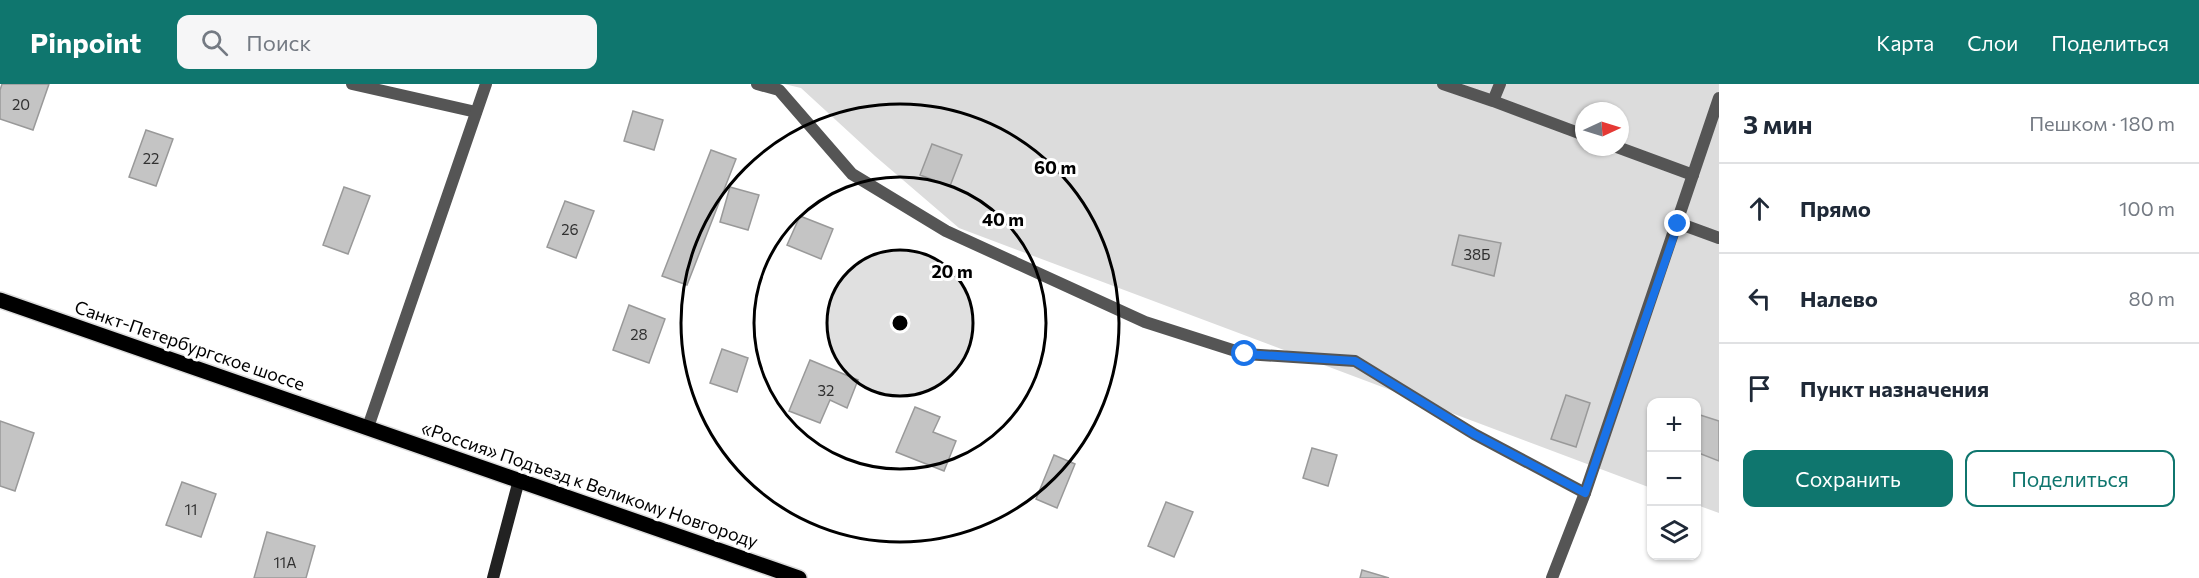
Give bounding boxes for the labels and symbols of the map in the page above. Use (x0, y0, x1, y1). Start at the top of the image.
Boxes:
house number: 20 (12, 95, 30, 113)
north arrow (1575, 102, 1629, 156)
house number: 22 (143, 149, 159, 167)
text: 60 m (1034, 156, 1076, 178)
text: 40 m (982, 208, 1024, 230)
route end (1664, 210, 1690, 236)
house number: 26 (561, 220, 579, 238)
house number: 38Б (1463, 245, 1491, 263)
text: 20 m (931, 260, 973, 282)
street label: Санкт-Петербургское шоссе (72, 295, 308, 395)
centre of rings (890, 313, 910, 333)
house number: 28 (630, 325, 648, 343)
route start (1231, 340, 1257, 366)
house number: 32 (818, 381, 834, 399)
street label: «Россия» Подъезд к Великому Новгороду (419, 416, 761, 552)
house number: 11 (185, 500, 197, 518)
house number: 11А (273, 553, 297, 571)

